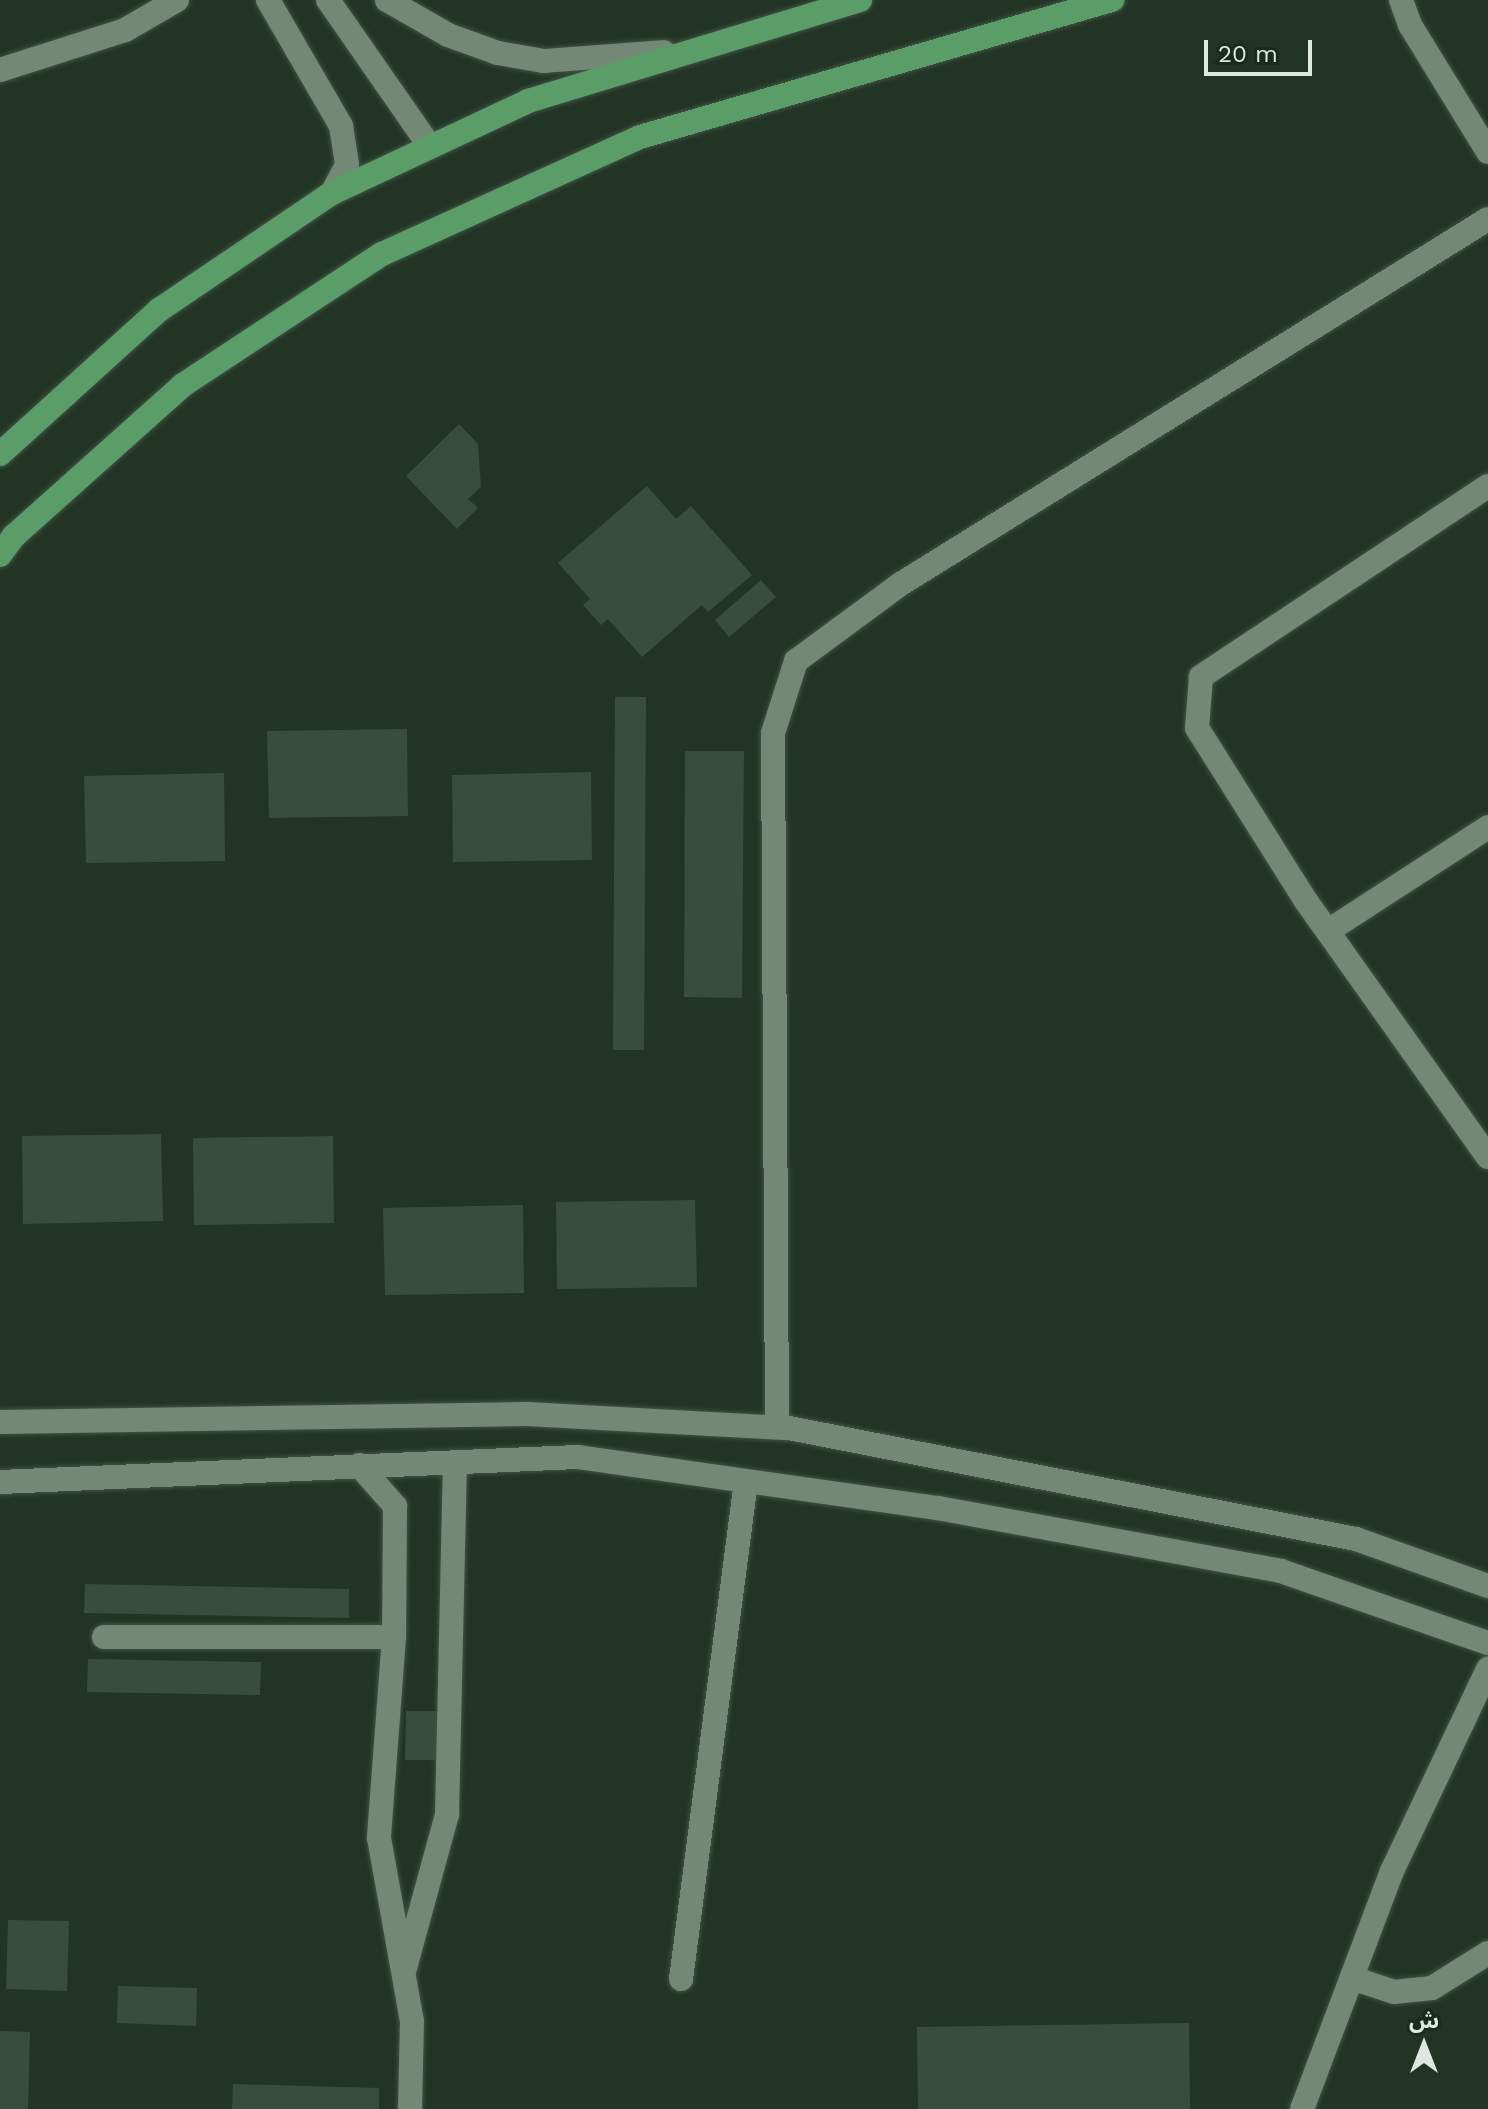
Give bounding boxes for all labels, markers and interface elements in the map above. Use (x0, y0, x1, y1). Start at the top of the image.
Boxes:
scale bar (1208, 24, 1316, 74)
text: 20 m (1218, 40, 1278, 68)
north arrow (1384, 2005, 1464, 2085)
text: ش (1409, 2008, 1439, 2033)

